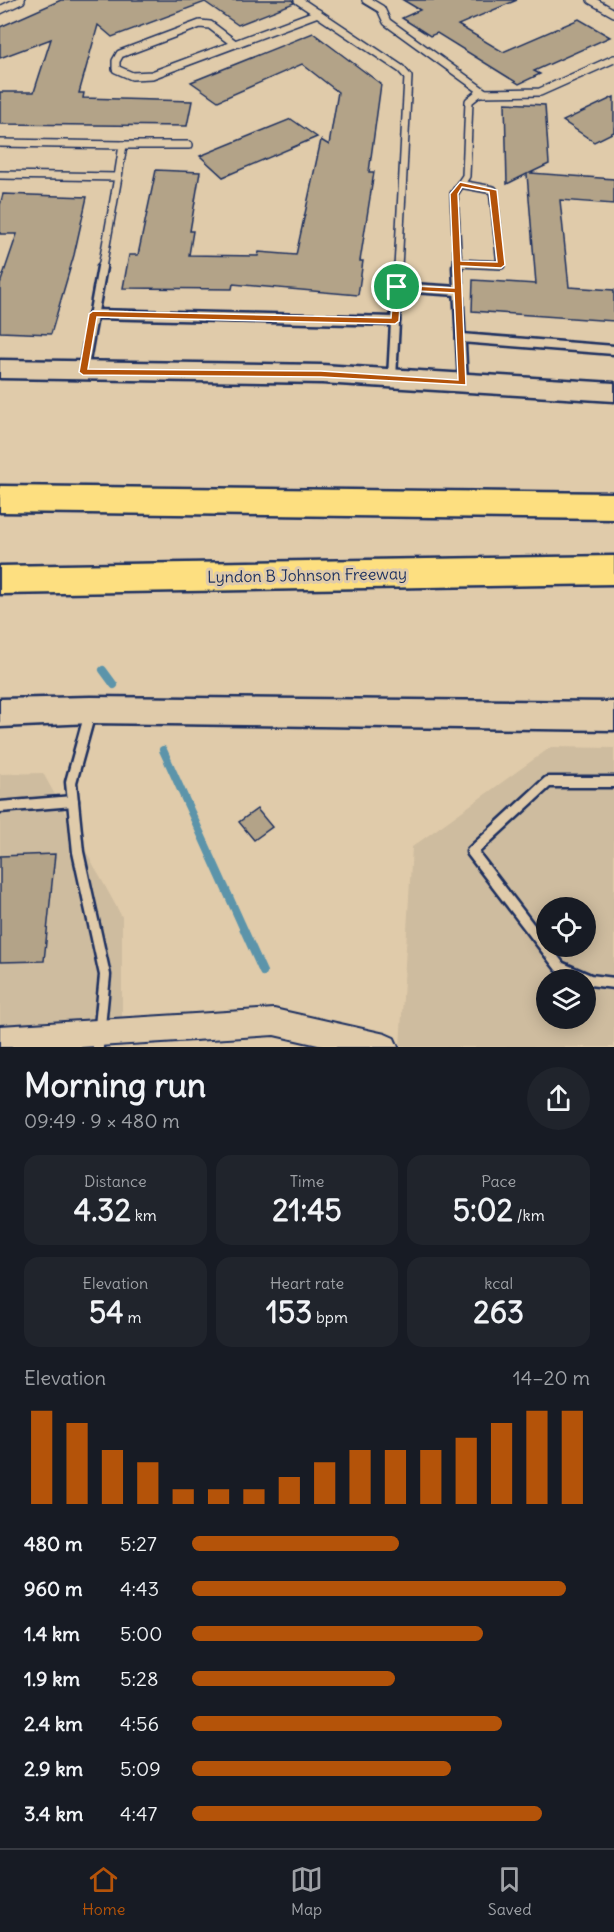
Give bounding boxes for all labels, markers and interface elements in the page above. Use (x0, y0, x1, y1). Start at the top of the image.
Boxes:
pin (371, 261, 422, 312)
icon: arrive (380, 270, 413, 303)
street label: Lyndon B Johnson Freeway (207, 563, 407, 587)
map controls (536, 897, 596, 1029)
button: locate (536, 897, 596, 957)
button: layers (536, 969, 596, 1029)
text: Morning run (24, 1064, 206, 1106)
button: share (527, 1067, 590, 1130)
text: 09:49 · 9 × 480 m (24, 1108, 180, 1133)
text: Distance (84, 1171, 147, 1191)
text: Time (290, 1171, 324, 1191)
text: Pace (481, 1171, 516, 1191)
text: 4.32 (74, 1191, 131, 1229)
text: 21:45 (272, 1191, 342, 1229)
text: 5:02 (453, 1191, 513, 1229)
text: km (131, 1205, 157, 1225)
text: /km (513, 1205, 545, 1225)
text: Elevation (82, 1273, 148, 1293)
text: Heart rate (270, 1273, 344, 1293)
text: kcal (484, 1273, 513, 1293)
text: 54 (89, 1293, 124, 1331)
text: 153 (266, 1293, 312, 1331)
text: 263 (473, 1293, 524, 1331)
text: m (124, 1307, 142, 1327)
text: bpm (312, 1307, 348, 1327)
text: Elevation (24, 1365, 106, 1390)
text: 14–20 m (513, 1365, 590, 1390)
text: 480 m (24, 1531, 83, 1556)
text: 5:27 (120, 1531, 157, 1556)
text: 960 m (24, 1576, 83, 1601)
text: 4:43 (120, 1576, 159, 1601)
text: 1.4 km (24, 1621, 80, 1646)
text: 5:00 (120, 1621, 162, 1646)
text: 1.9 km (24, 1666, 80, 1691)
text: 5:28 (120, 1666, 159, 1691)
text: 2.4 km (24, 1711, 83, 1736)
text: 4:56 (120, 1711, 159, 1736)
text: 2.9 km (24, 1756, 83, 1781)
text: 5:09 (120, 1756, 161, 1781)
text: 3.4 km (24, 1801, 83, 1826)
text: 4:47 (120, 1801, 157, 1826)
tab: Home (82, 1863, 125, 1919)
tab: Map (290, 1863, 323, 1919)
tab: Saved (488, 1863, 532, 1919)

